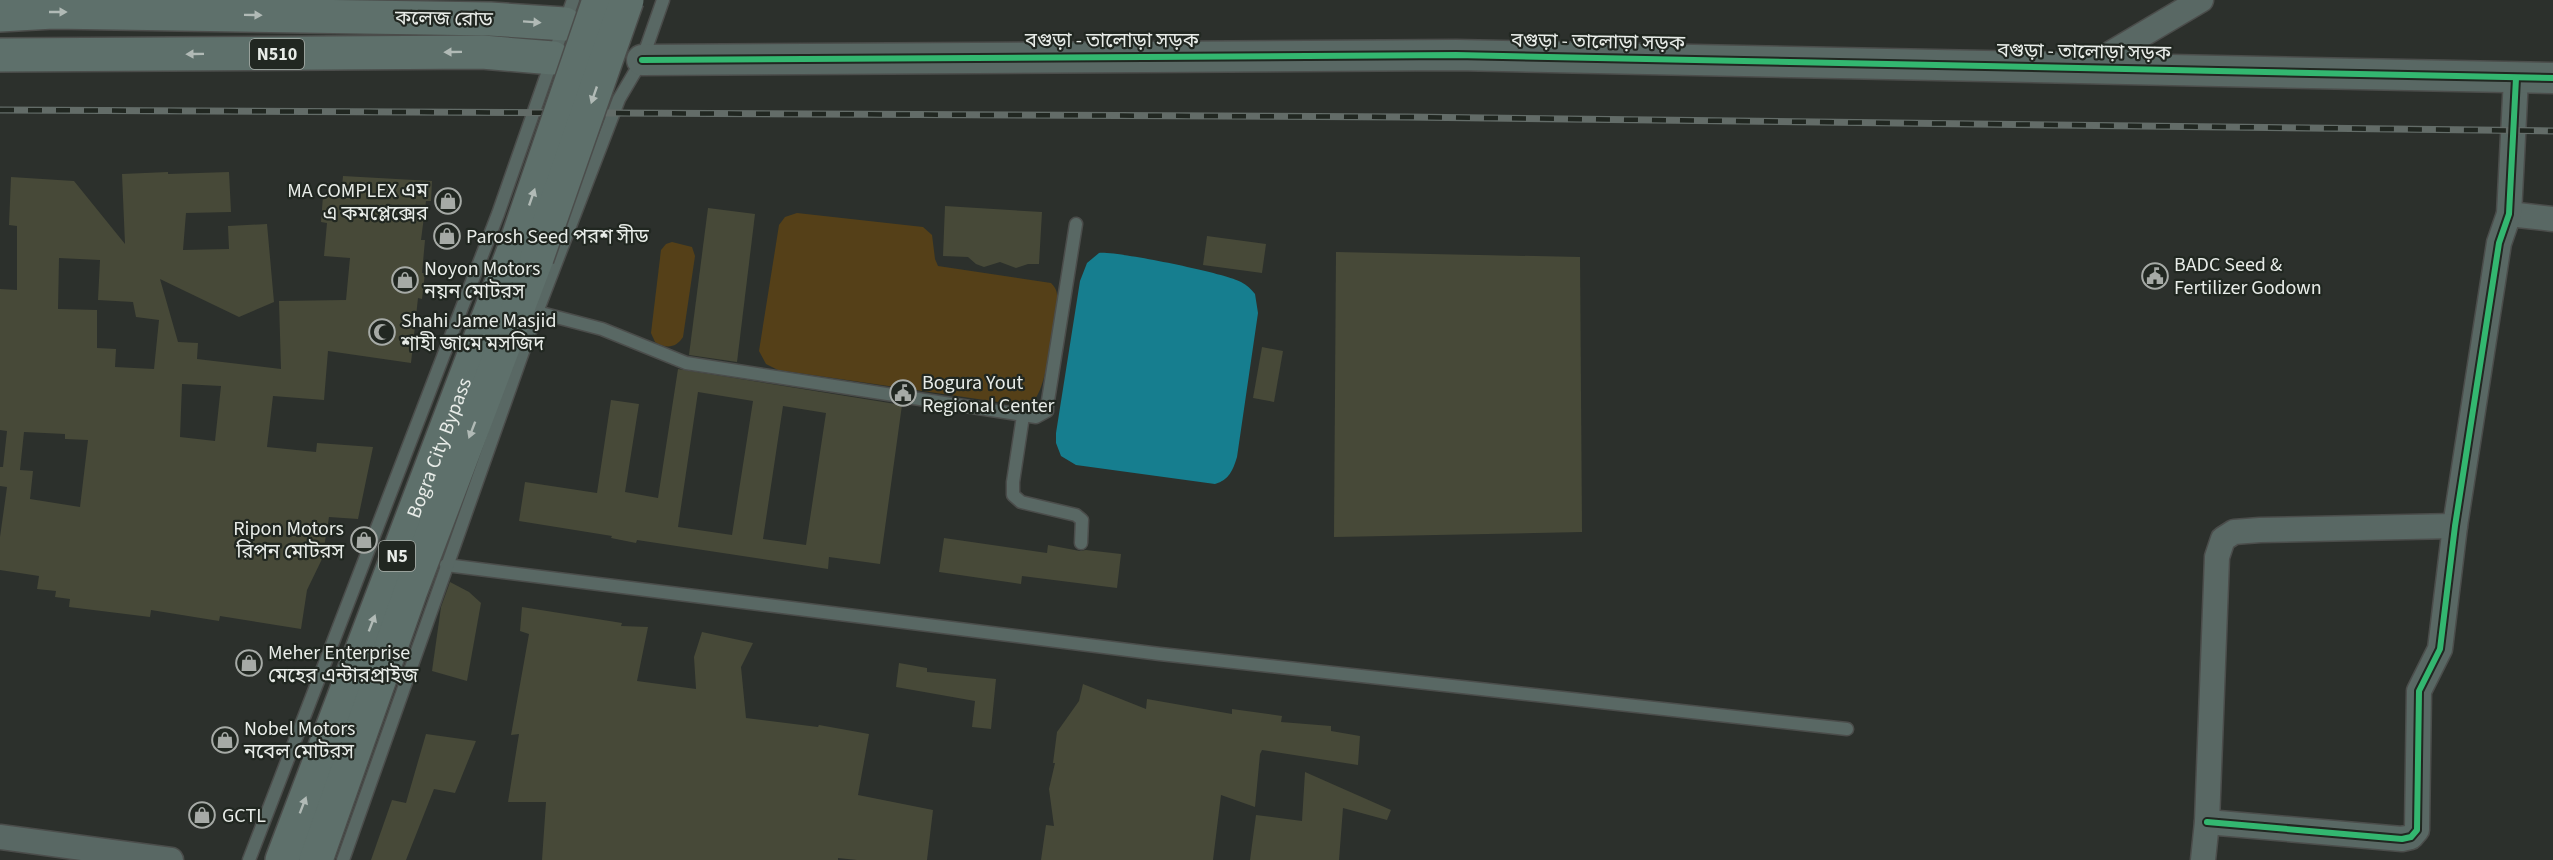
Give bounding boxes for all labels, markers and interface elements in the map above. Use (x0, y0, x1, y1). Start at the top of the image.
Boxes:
street label: কলেজ রোড (394, 4, 494, 34)
one-way arrow (49, 7, 68, 17)
one-way arrow (244, 10, 263, 20)
one-way arrow (523, 17, 542, 27)
street label: বগুড়া - তালোড়া সড়ক (1510, 26, 1686, 58)
street label: বগুড়া - তালোড়া সড়ক (1024, 27, 1200, 55)
street label: বগুড়া - তালোড়া সড়ক (1996, 36, 2172, 68)
road number: N510 (250, 39, 304, 69)
one-way arrow (443, 47, 462, 57)
one-way arrow (185, 49, 204, 59)
one-way arrow (588, 86, 598, 104)
place label: MA COMPLEX এম এ কমপ্লেক্সের (287, 177, 429, 228)
shop icon: MA COMPLEX এম এ কমপ্লেক্সের (433, 186, 463, 216)
one-way arrow (527, 187, 537, 205)
shop icon: Parosh Seed পরশ সীড (432, 221, 462, 251)
place label: Parosh Seed পরশ সীড (466, 223, 650, 251)
place label: BADC Seed & Fertilizer Godown (2174, 251, 2322, 302)
place label: Noyon Motors নয়ন মোটরস (423, 255, 540, 306)
public building icon: BADC Seed & Fertilizer Godown (2140, 261, 2170, 291)
shop icon: Noyon Motors নয়ন মোটরস (390, 265, 420, 295)
place label: Shahi Jame Masjid শাহী জামে মসজিদ (400, 307, 557, 358)
mosque icon: Shahi Jame Masjid শাহী জামে মসজিদ (367, 317, 397, 347)
place label: Bogura Yout Regional Center (922, 369, 1055, 420)
street label: Bogra City Bypass (400, 374, 479, 522)
public building icon: Bogura Yout Regional Center (888, 378, 918, 408)
one-way arrow (466, 421, 476, 439)
place label: Ripon Motors রিপন মোটরস (233, 515, 345, 566)
shop icon: Ripon Motors রিপন মোটরস (349, 525, 379, 555)
road number: N5 (379, 541, 415, 571)
one-way arrow (368, 614, 377, 632)
place label: Meher Enterprise মেহের এন্টারপ্রাইজ (268, 639, 419, 690)
shop icon: Meher Enterprise মেহের এন্টারপ্রাইজ (234, 648, 264, 678)
place label: Nobel Motors নবেল মোটরস (243, 715, 355, 766)
shop icon: Nobel Motors নবেল মোটরস (210, 725, 240, 755)
one-way arrow (299, 796, 308, 814)
shop icon: GCTL (187, 800, 217, 830)
place label: GCTL (222, 802, 266, 830)

